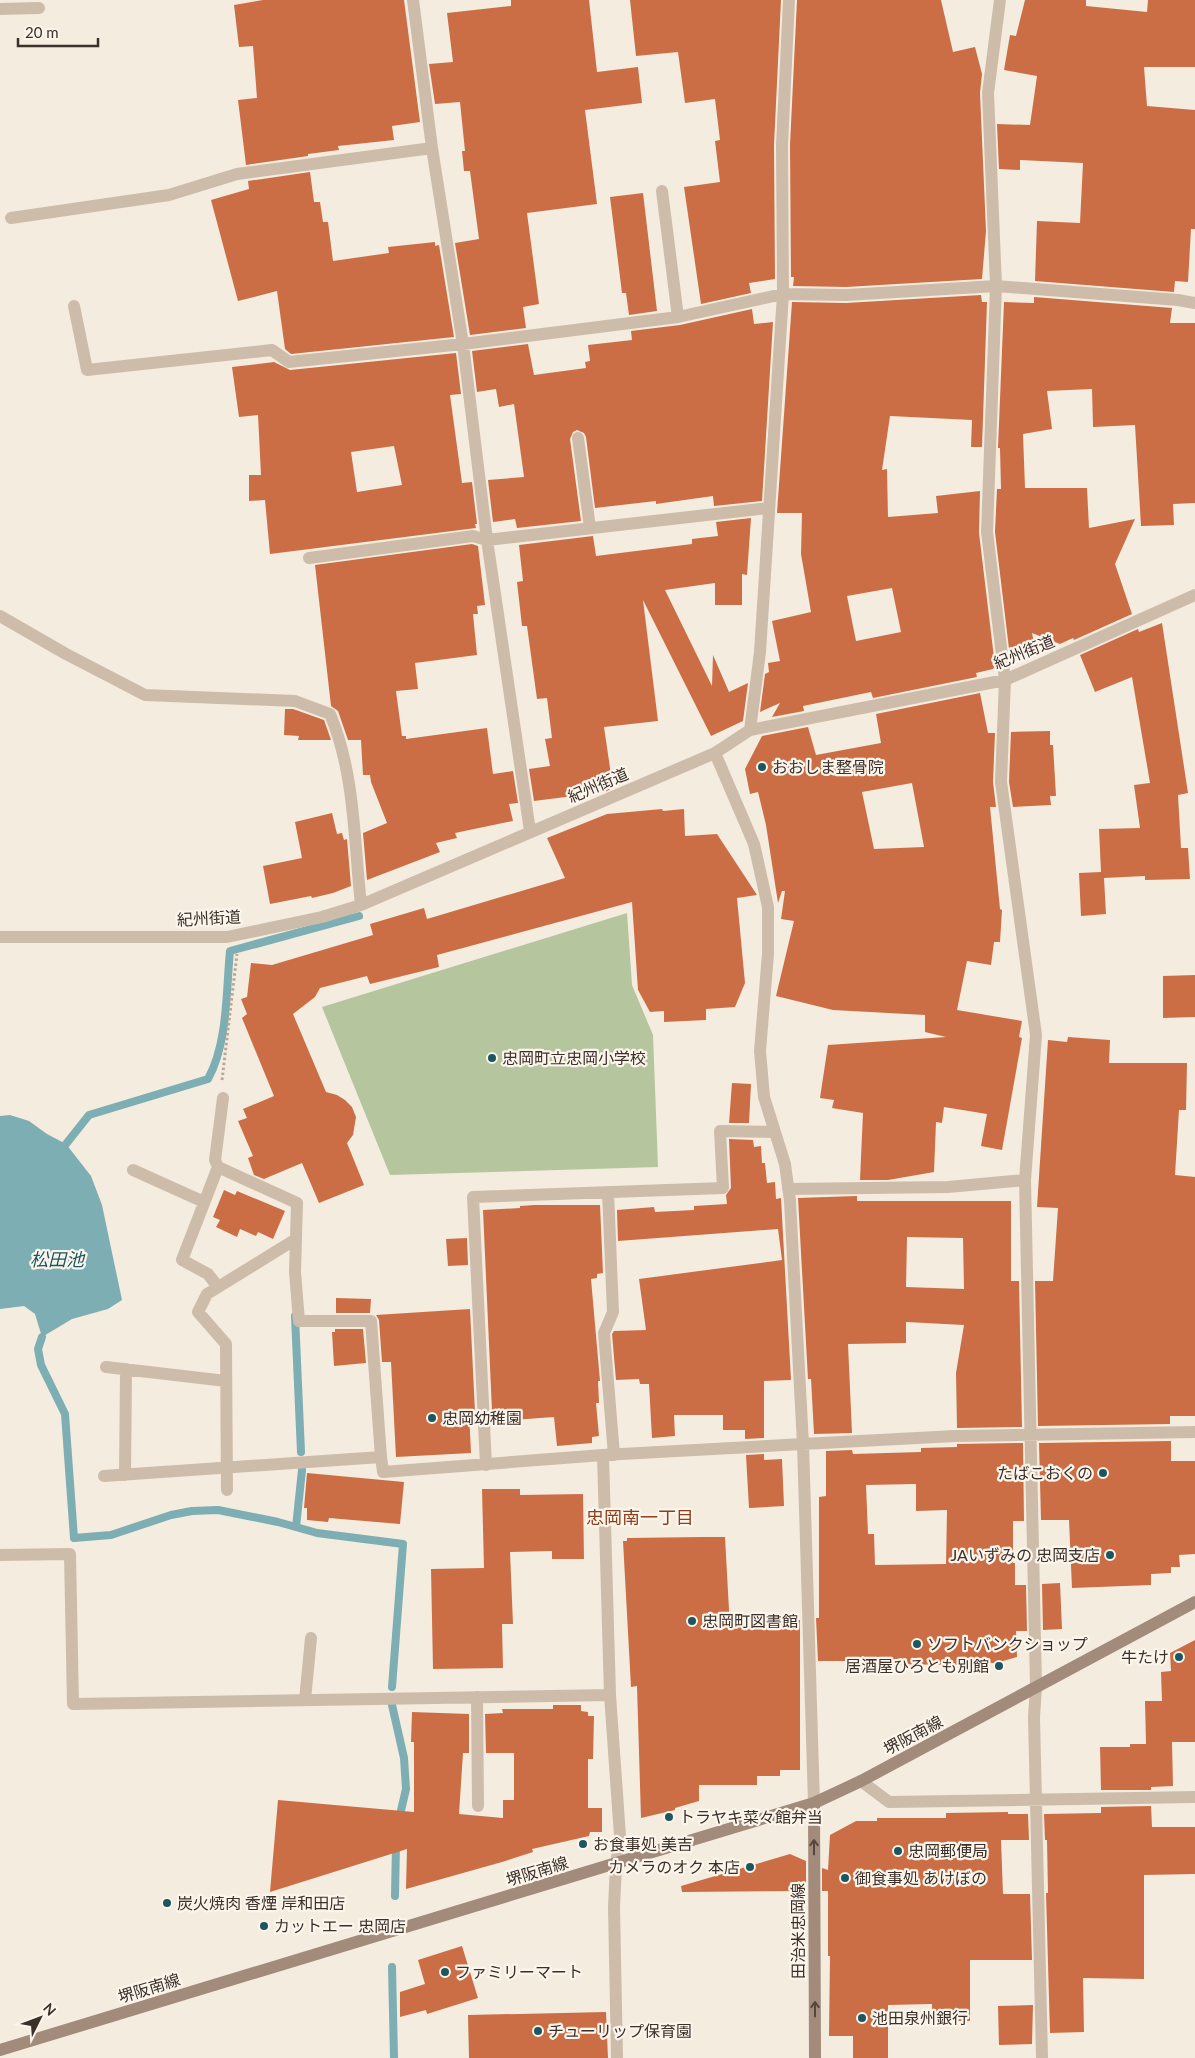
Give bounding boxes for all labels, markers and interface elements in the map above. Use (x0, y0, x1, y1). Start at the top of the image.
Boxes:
scale bar (18, 15, 98, 47)
text: 20 m (25, 23, 59, 41)
street label: 紀州街道 (991, 631, 1057, 672)
place label: おおしま整骨院 (772, 757, 884, 776)
marker: おおしま整骨院 (756, 761, 768, 773)
street label: 紀州街道 (565, 763, 631, 806)
street label: 紀州街道 (177, 906, 241, 929)
place label: 忠岡町立忠岡小学校 (502, 1048, 646, 1067)
marker: 忠岡町立忠岡小学校 (486, 1052, 498, 1064)
water label: 松田池 (30, 1248, 86, 1270)
place label: 忠岡幼稚園 (442, 1408, 522, 1427)
marker: 忠岡幼稚園 (426, 1412, 438, 1424)
place label: たばこおくの (997, 1463, 1093, 1482)
marker: たばこおくの (1097, 1467, 1109, 1479)
district label: 忠岡南一丁目 (586, 1506, 694, 1528)
place label: JAいずみの 忠岡支店 (950, 1545, 1100, 1564)
marker: JAいずみの 忠岡支店 (1104, 1549, 1116, 1561)
place label: 忠岡町図書館 (702, 1611, 798, 1630)
marker: 忠岡町図書館 (686, 1615, 698, 1627)
place label: ソフトバンクショップ (927, 1634, 1088, 1653)
marker: ソフトバンクショップ (911, 1638, 923, 1650)
place label: 牛たけ (1121, 1647, 1169, 1666)
marker: 牛たけ (1173, 1651, 1185, 1663)
place label: 居酒屋ひろとも別館 (845, 1656, 989, 1675)
marker: 居酒屋ひろとも別館 (993, 1660, 1005, 1672)
street label: 堺阪南線 (880, 1711, 945, 1758)
place label: トラヤキ菜々館弁当 (679, 1807, 823, 1826)
marker: トラヤキ菜々館弁当 (663, 1811, 675, 1823)
place label: お食事処 美吉 (593, 1834, 693, 1853)
marker: お食事処 美吉 (577, 1838, 589, 1850)
one-way arrow (809, 1839, 819, 1856)
place label: 忠岡郵便局 (908, 1841, 988, 1860)
marker: 忠岡郵便局 (892, 1845, 904, 1857)
street label: 堺阪南線 (503, 1852, 570, 1889)
place label: カメラのオク 本店 (608, 1857, 740, 1876)
marker: カメラのオク 本店 (744, 1861, 756, 1873)
place label: 御食事処 あけぼの (855, 1868, 987, 1887)
marker: 御食事処 あけぼの (839, 1872, 851, 1884)
street label: 田治米忠岡線 (788, 1883, 807, 1979)
place label: 炭火焼肉 香煙 岸和田店 (177, 1893, 345, 1912)
marker: 炭火焼肉 香煙 岸和田店 (161, 1897, 173, 1909)
place label: カットエー 忠岡店 (274, 1916, 406, 1935)
marker: カットエー 忠岡店 (258, 1920, 270, 1932)
place label: ファミリーマート (455, 1962, 583, 1981)
marker: ファミリーマート (439, 1966, 451, 1978)
street label: 堺阪南線 (115, 1969, 182, 2006)
north arrow (15, 1993, 65, 2043)
text: N (40, 1999, 60, 2019)
one-way arrow (810, 2002, 820, 2018)
place label: 池田泉州銀行 (872, 2008, 968, 2027)
marker: 池田泉州銀行 (856, 2012, 868, 2024)
place label: チューリップ保育園 (548, 2021, 692, 2040)
marker: チューリップ保育園 (532, 2025, 544, 2037)

